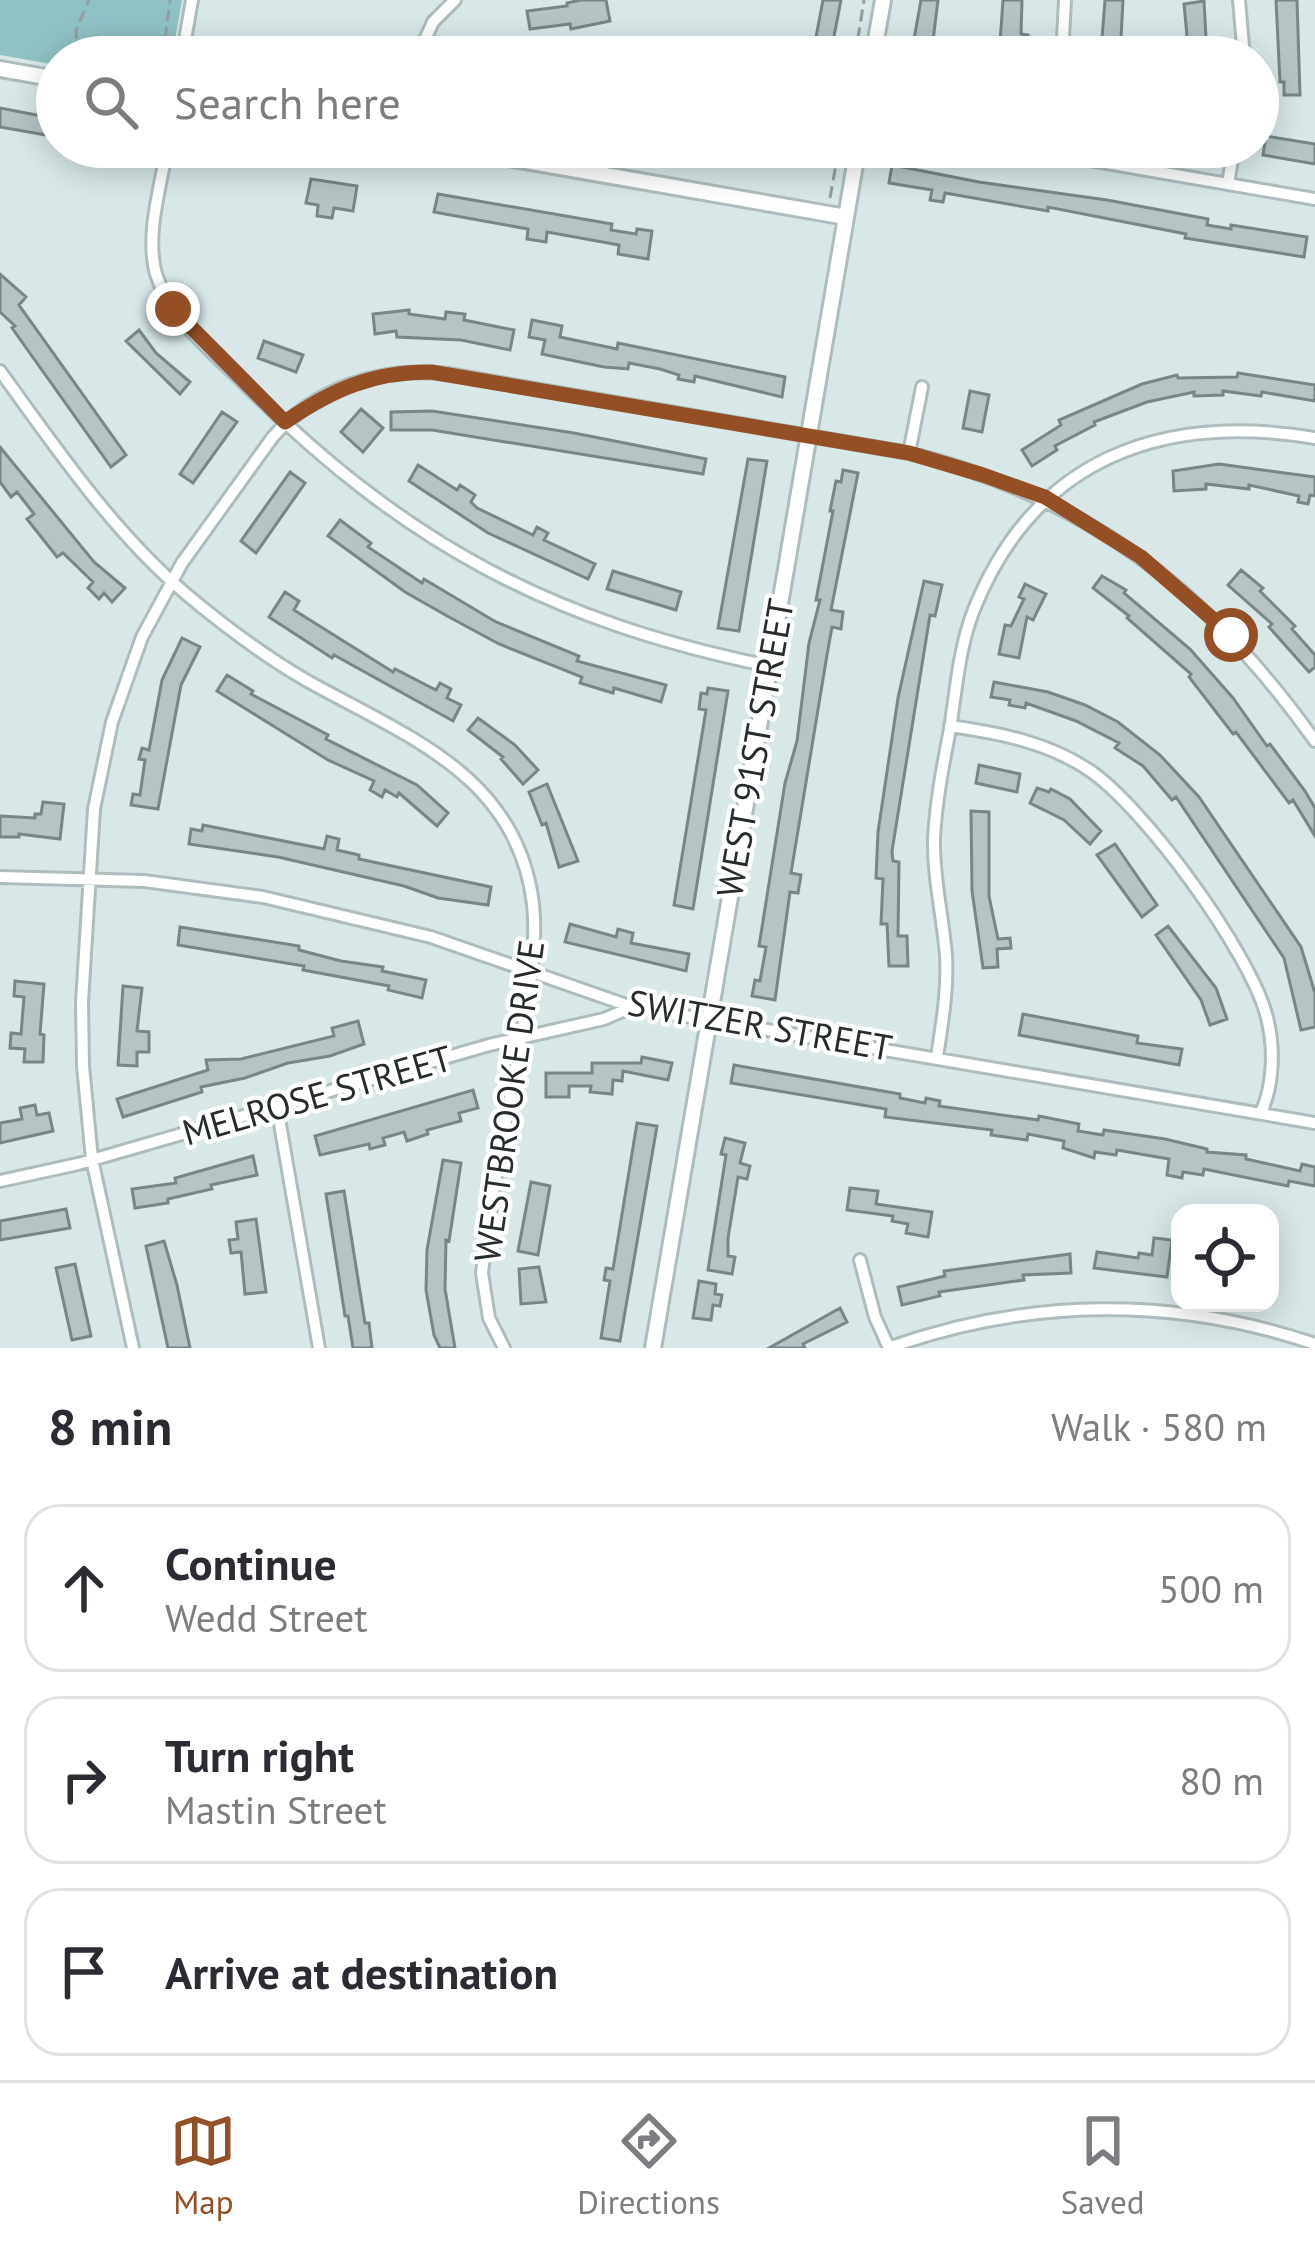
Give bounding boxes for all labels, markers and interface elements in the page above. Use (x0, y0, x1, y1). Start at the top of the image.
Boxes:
search box (36, 36, 1279, 168)
icon: search (78, 69, 144, 135)
text: Search here (174, 73, 401, 131)
route end (146, 282, 200, 336)
street label: WEST 91ST STREET (705, 595, 804, 901)
route start (1204, 608, 1258, 662)
street label: WESTBROOKE DRIVE (463, 937, 554, 1265)
street label: SWITZER STREET (624, 978, 896, 1071)
street label: MELROSE STREET (177, 1034, 457, 1155)
map controls (1171, 1204, 1279, 1312)
button: locate (1171, 1204, 1279, 1312)
text: 8 min (48, 1393, 172, 1459)
text: Walk · 580 m (1051, 1401, 1267, 1452)
text: Continue (165, 1534, 337, 1592)
icon: ahead (51, 1555, 117, 1621)
text: 500 m (1158, 1563, 1264, 1614)
text: Wedd Street (165, 1592, 367, 1643)
text: Turn right (165, 1726, 354, 1784)
icon: right (51, 1747, 117, 1813)
text: 80 m (1179, 1755, 1264, 1806)
text: Mastin Street (165, 1784, 387, 1835)
icon: arrive (51, 1939, 117, 2005)
text: Arrive at destination (165, 1943, 558, 2001)
tab: Map (170, 2108, 236, 2223)
tab: Directions (577, 2108, 720, 2223)
tab: Saved (1061, 2108, 1145, 2223)

